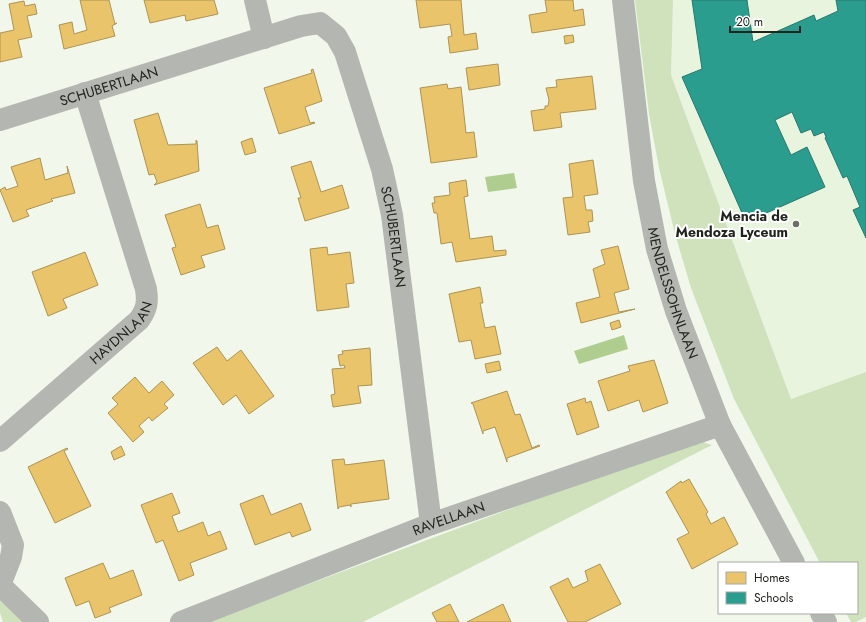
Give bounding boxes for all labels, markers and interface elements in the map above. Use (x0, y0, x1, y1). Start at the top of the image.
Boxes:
scale bar (730, 8, 800, 34)
text: 20 m (736, 13, 763, 31)
street label: SCHUBERTLAAN (57, 61, 161, 111)
street label: SCHUBERTLAAN (376, 184, 411, 289)
place label: Mencia de Mendoza Lyceum (675, 206, 788, 242)
marker: Mencia de Mendoza Lyceum (791, 219, 801, 229)
street label: MENDELSSOHNLAAN (643, 225, 703, 362)
street label: HAYDNLAAN (85, 299, 157, 369)
street label: RAVELLAAN (409, 496, 487, 540)
legend (718, 562, 858, 614)
text: Homes (754, 569, 790, 587)
text: Schools (754, 589, 793, 607)

